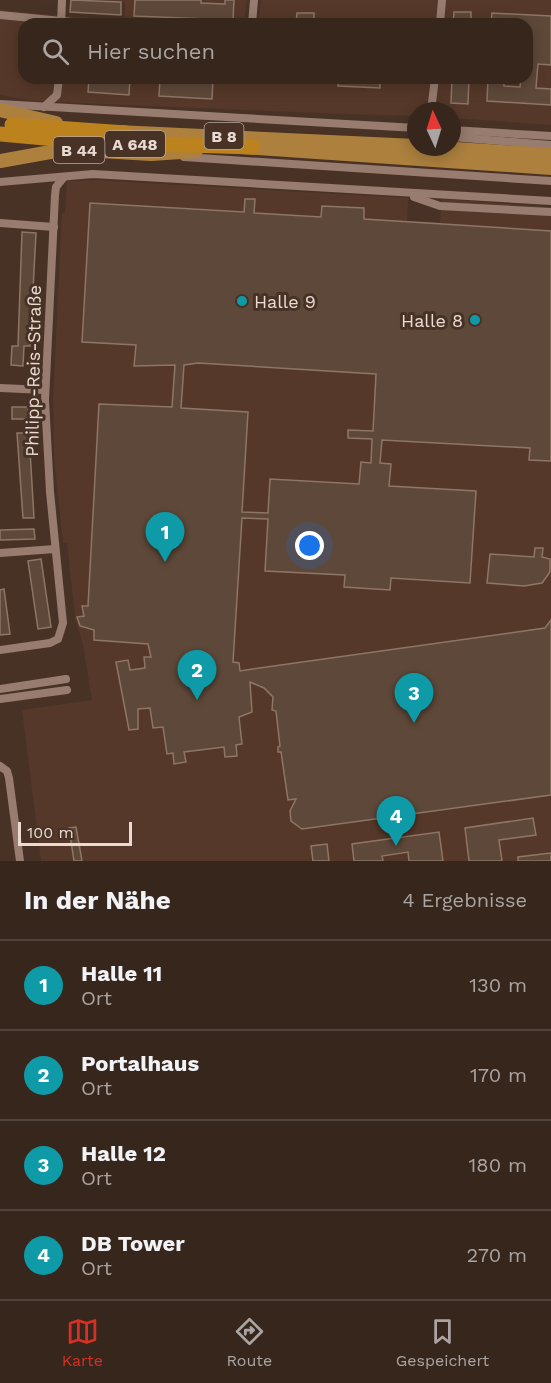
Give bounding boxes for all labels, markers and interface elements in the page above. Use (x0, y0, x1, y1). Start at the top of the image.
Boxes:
search box (18, 18, 533, 84)
icon: search (39, 35, 72, 68)
text: Hier suchen (87, 39, 215, 64)
north arrow (407, 102, 461, 156)
road number: B 8 (204, 123, 244, 149)
road number: A 648 (105, 131, 165, 157)
road number: B 44 (54, 137, 104, 163)
street label: Philipp-Reis-Straße (21, 285, 45, 457)
place label: Halle 9 (254, 291, 316, 312)
marker: Halle 9 (235, 294, 249, 308)
place label: Halle 8 (401, 310, 463, 331)
marker: Halle 8 (468, 313, 482, 327)
pin: 1 (146, 512, 184, 562)
your location (295, 531, 324, 560)
pin: 2 (178, 650, 216, 700)
pin: 3 (394, 674, 434, 723)
pin: 4 (376, 796, 416, 846)
scale bar (18, 819, 132, 846)
text: 100 m (27, 823, 74, 842)
text: In der Nähe (24, 885, 171, 915)
text: 4 Ergebnisse (403, 888, 527, 912)
text: Halle 11 (81, 961, 162, 986)
text: 1 (39, 973, 48, 997)
text: 130 m (469, 973, 527, 997)
text: Ort (81, 986, 112, 1010)
text: Portalhaus (81, 1051, 199, 1076)
text: 2 (38, 1063, 49, 1087)
text: 170 m (470, 1063, 527, 1087)
text: Ort (81, 1076, 112, 1100)
text: Halle 12 (81, 1141, 166, 1166)
text: 3 (38, 1153, 49, 1177)
text: 180 m (469, 1153, 527, 1177)
text: Ort (81, 1166, 112, 1190)
text: DB Tower (81, 1231, 185, 1256)
text: 4 (37, 1243, 50, 1267)
text: 270 m (467, 1243, 527, 1267)
text: Ort (81, 1256, 112, 1280)
tab: Karte (62, 1315, 103, 1370)
tab: Route (226, 1315, 272, 1370)
tab: Gespeichert (396, 1315, 489, 1370)

